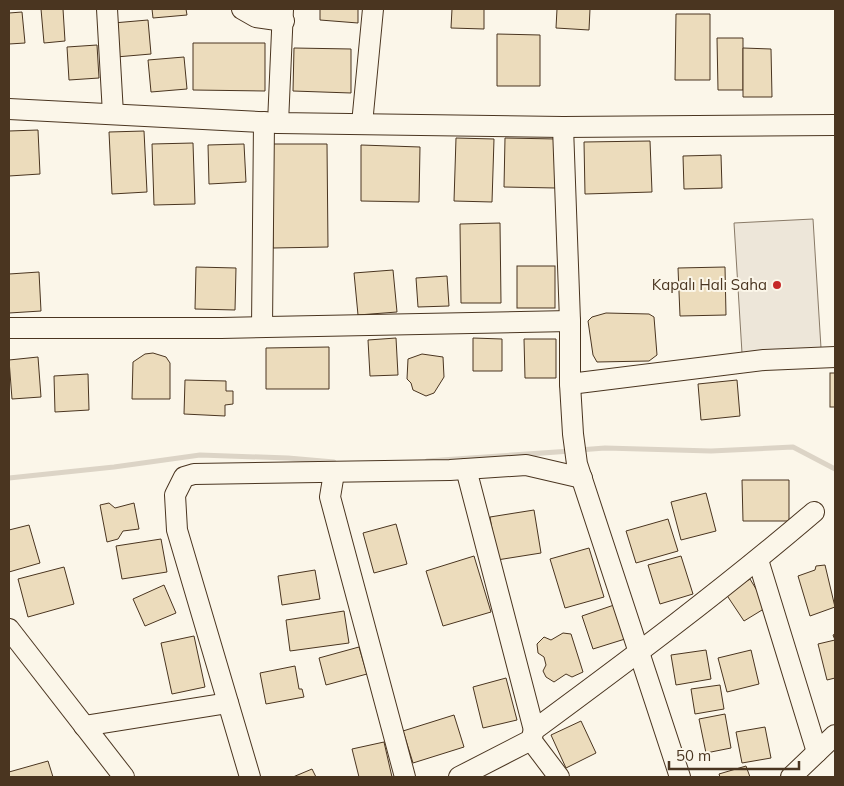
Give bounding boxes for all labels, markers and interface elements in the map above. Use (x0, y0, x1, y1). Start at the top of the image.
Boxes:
place label: Kapalı Halı Saha (652, 275, 767, 294)
marker: Kapalı Halı Saha (771, 279, 783, 291)
scale bar (669, 738, 799, 770)
text: 50 m (676, 746, 711, 765)

